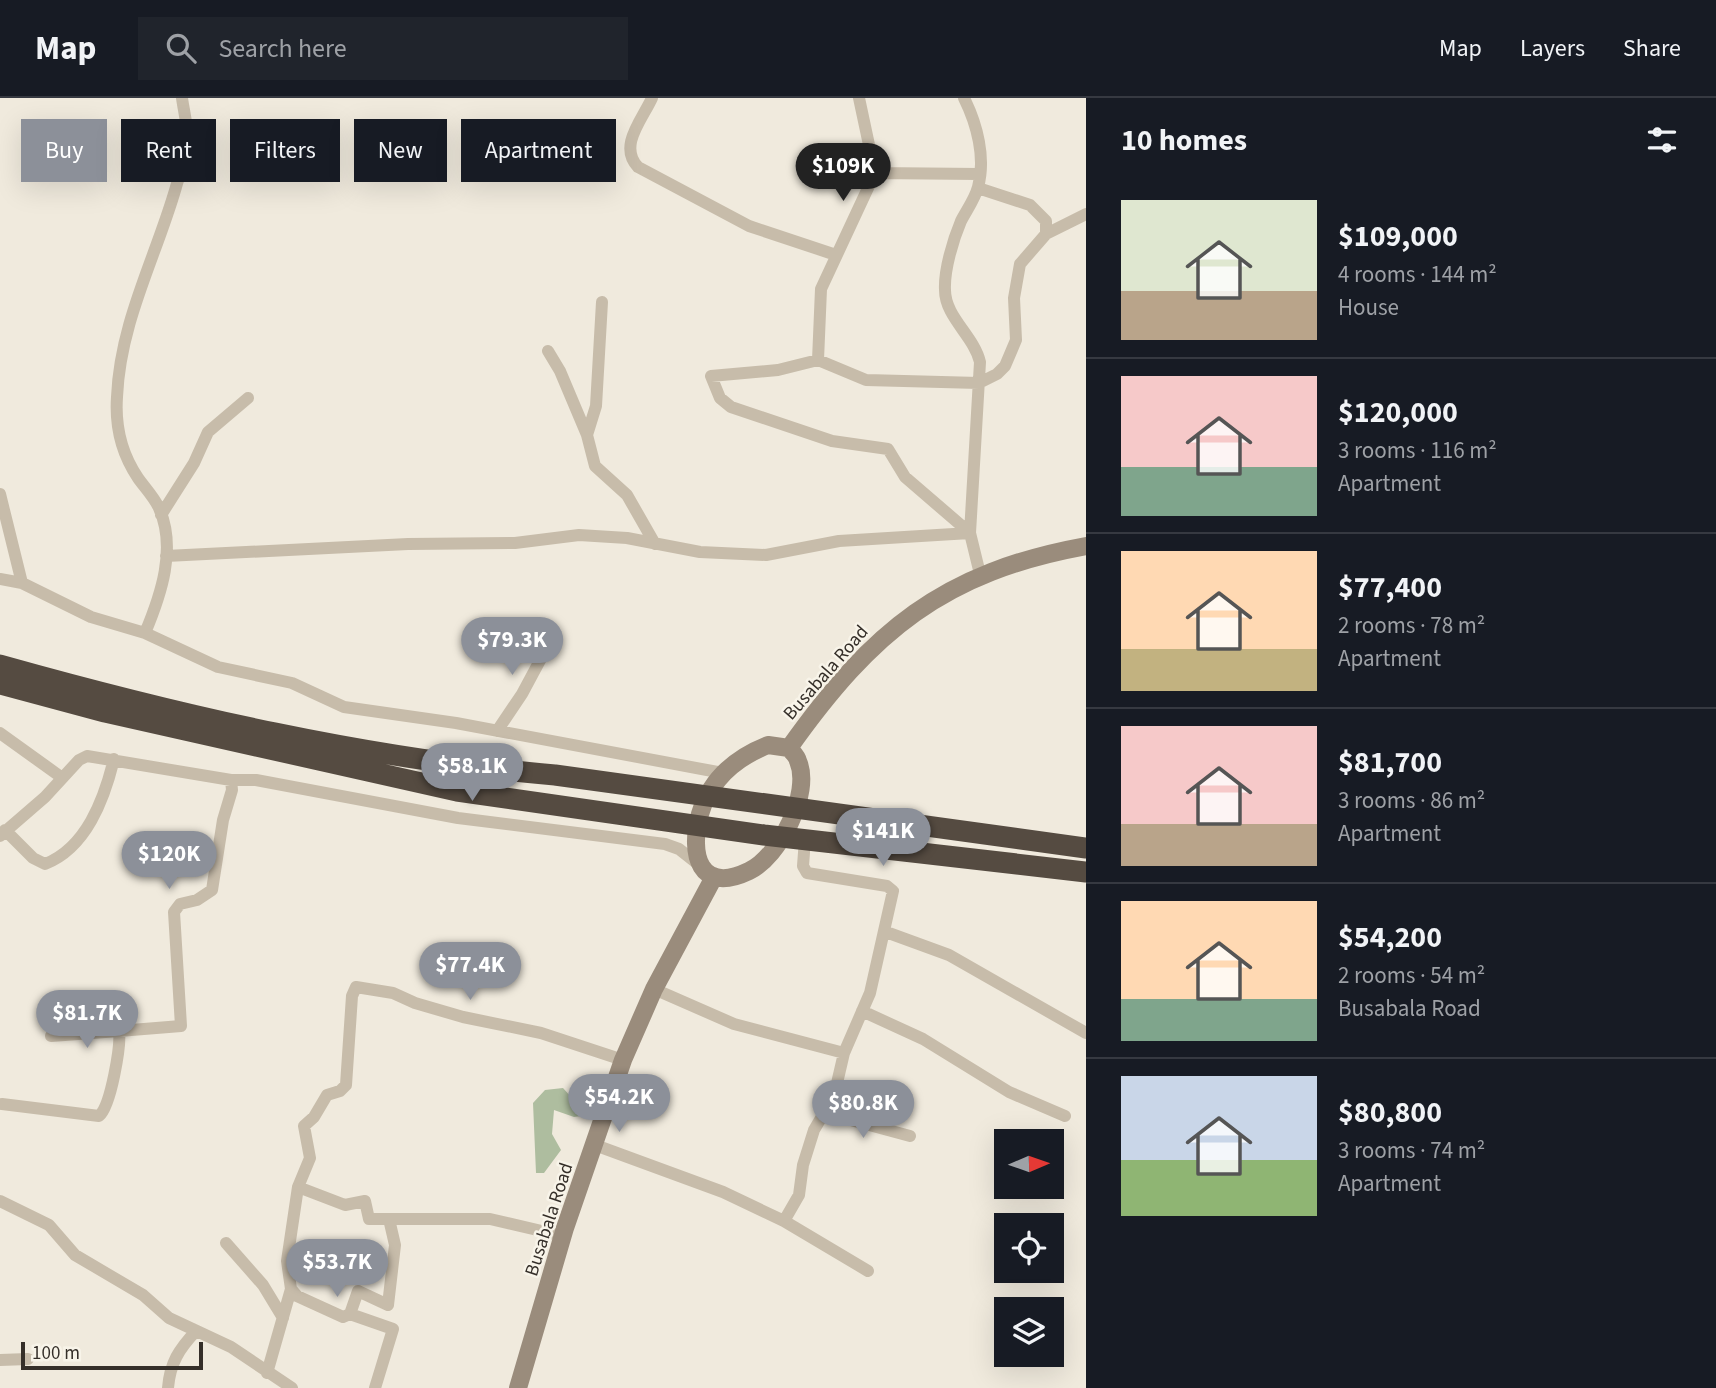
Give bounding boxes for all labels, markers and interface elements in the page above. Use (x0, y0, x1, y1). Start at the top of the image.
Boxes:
search box (138, 17, 628, 80)
text: Map (35, 25, 96, 72)
icon: search (162, 29, 200, 67)
text: Search here (218, 30, 347, 67)
text: Map (1439, 31, 1482, 66)
text: Layers (1520, 31, 1585, 66)
text: Share (1623, 31, 1681, 66)
chip: Buy (21, 119, 107, 182)
chip: Rent (121, 119, 216, 182)
chip: Filters (230, 119, 340, 182)
chip: New (354, 119, 447, 182)
chip: Apartment (461, 119, 616, 182)
text: 10 homes (1121, 119, 1247, 162)
icon: filters (1643, 121, 1681, 159)
pin: $109K (794, 144, 892, 203)
text: $109K (812, 149, 874, 182)
text: $109,000 (1338, 215, 1458, 258)
icon: home (1177, 228, 1261, 312)
text: 4 rooms · 144 m² (1338, 258, 1497, 291)
text: House (1338, 291, 1399, 324)
text: $120,000 (1338, 391, 1458, 434)
icon: home (1177, 404, 1261, 488)
text: 3 rooms · 116 m² (1338, 434, 1497, 467)
text: Apartment (1338, 467, 1441, 500)
text: $77,400 (1338, 566, 1442, 609)
icon: home (1177, 579, 1261, 663)
text: 2 rooms · 78 m² (1338, 609, 1485, 642)
pin: $79.3K (455, 618, 569, 677)
street label: Busabala Road (777, 620, 875, 726)
text: $79.3K (477, 623, 547, 656)
text: Apartment (1338, 642, 1441, 675)
text: $81,700 (1338, 741, 1442, 784)
pin: $58.1K (415, 744, 529, 803)
text: $58.1K (437, 749, 507, 782)
icon: home (1177, 754, 1261, 838)
text: 3 rooms · 86 m² (1338, 784, 1485, 817)
pin: $141K (834, 808, 932, 868)
text: $141K (852, 814, 914, 847)
text: Apartment (1338, 817, 1441, 850)
pin: $120K (120, 832, 218, 891)
text: $120K (138, 837, 200, 870)
text: $54,200 (1338, 916, 1442, 959)
icon: home (1177, 929, 1261, 1013)
pin: $77.4K (413, 942, 527, 1002)
text: $77.4K (435, 948, 505, 981)
text: 2 rooms · 54 m² (1338, 959, 1485, 992)
pin: $81.7K (30, 990, 144, 1050)
text: Busabala Road (1338, 992, 1481, 1025)
text: $81.7K (52, 996, 122, 1029)
pin: $54.2K (562, 1074, 676, 1134)
text: $54.2K (584, 1080, 654, 1113)
pin: $80.8K (806, 1080, 920, 1140)
text: $80.8K (828, 1086, 898, 1119)
text: $80,800 (1338, 1091, 1442, 1134)
icon: home (1177, 1104, 1261, 1188)
north arrow (994, 1129, 1064, 1199)
map controls (994, 1129, 1064, 1367)
text: 3 rooms · 74 m² (1338, 1134, 1485, 1167)
street label: Busabala Road (518, 1159, 580, 1280)
text: Apartment (1338, 1167, 1441, 1200)
button: locate (994, 1213, 1064, 1283)
pin: $53.7K (280, 1240, 394, 1299)
text: $53.7K (302, 1245, 372, 1278)
button: layers (994, 1297, 1064, 1367)
scale bar (21, 1339, 203, 1371)
text: 100 m (32, 1340, 80, 1367)

